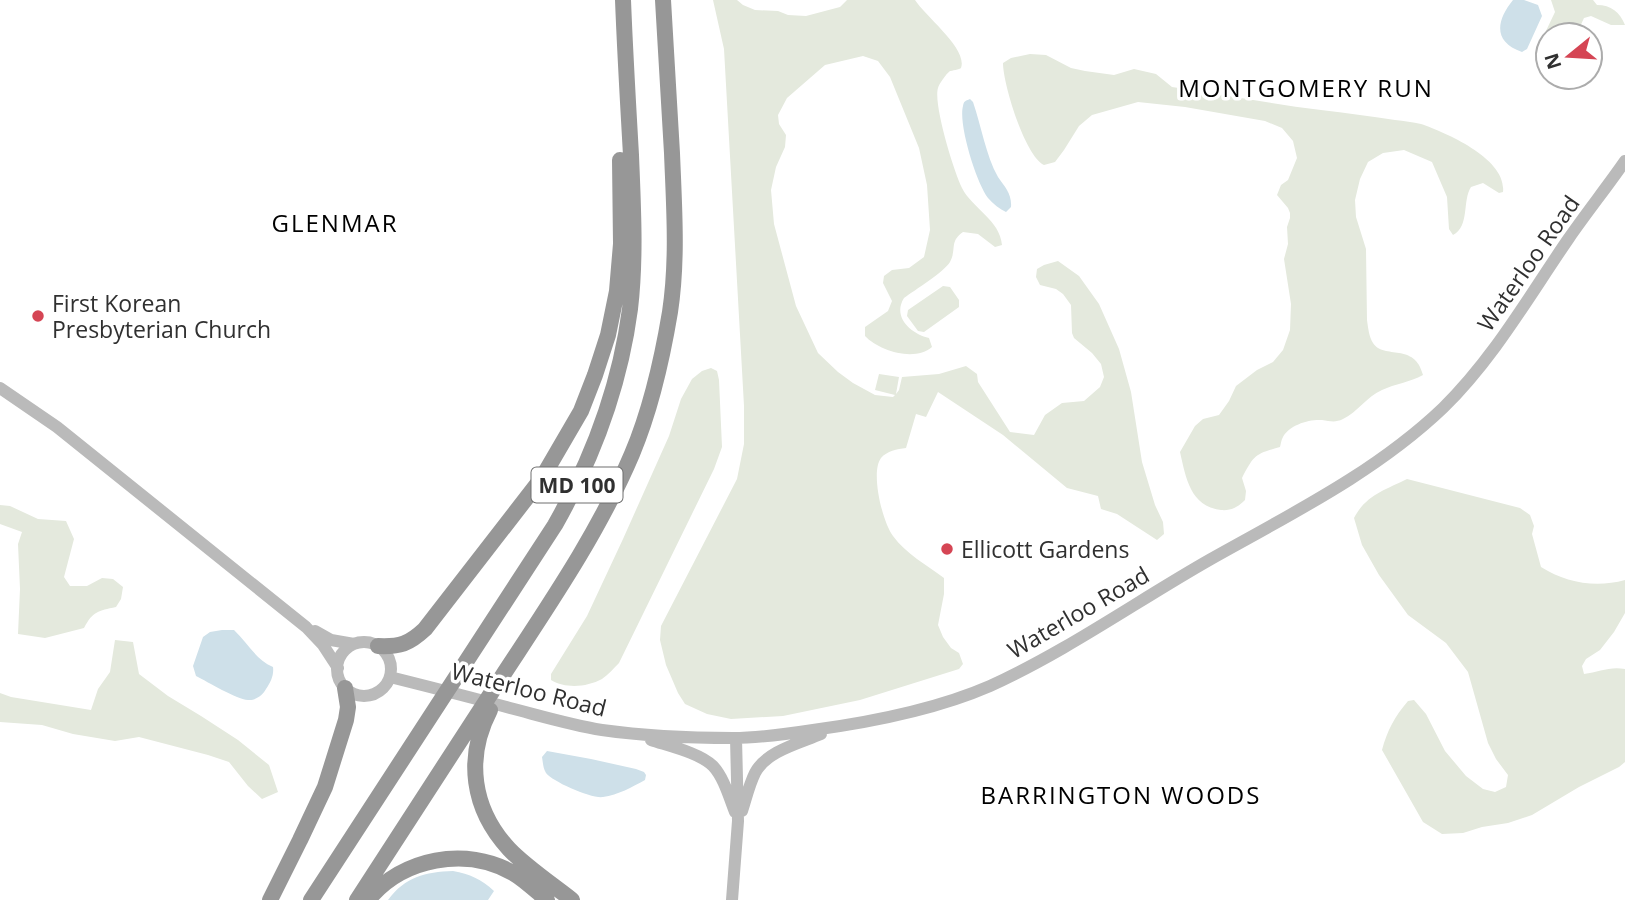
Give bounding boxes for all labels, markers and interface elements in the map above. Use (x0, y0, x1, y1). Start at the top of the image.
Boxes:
north arrow (1534, 21, 1604, 91)
text: N (1538, 50, 1568, 73)
district label: MONTGOMERY RUN (1178, 71, 1434, 104)
street label: Waterloo Road (1469, 189, 1587, 337)
district label: GLENMAR (272, 206, 398, 239)
place label: First Korean Presbyterian Church (52, 287, 271, 345)
marker: First Korean Presbyterian Church (30, 308, 46, 324)
road number: MD 100 (532, 468, 622, 503)
place label: Ellicott Gardens (961, 533, 1129, 565)
marker: Ellicott Gardens (939, 541, 955, 557)
street label: Waterloo Road (1001, 558, 1155, 666)
street label: Waterloo Road (448, 654, 610, 724)
district label: BARRINGTON WOODS (981, 778, 1261, 811)

